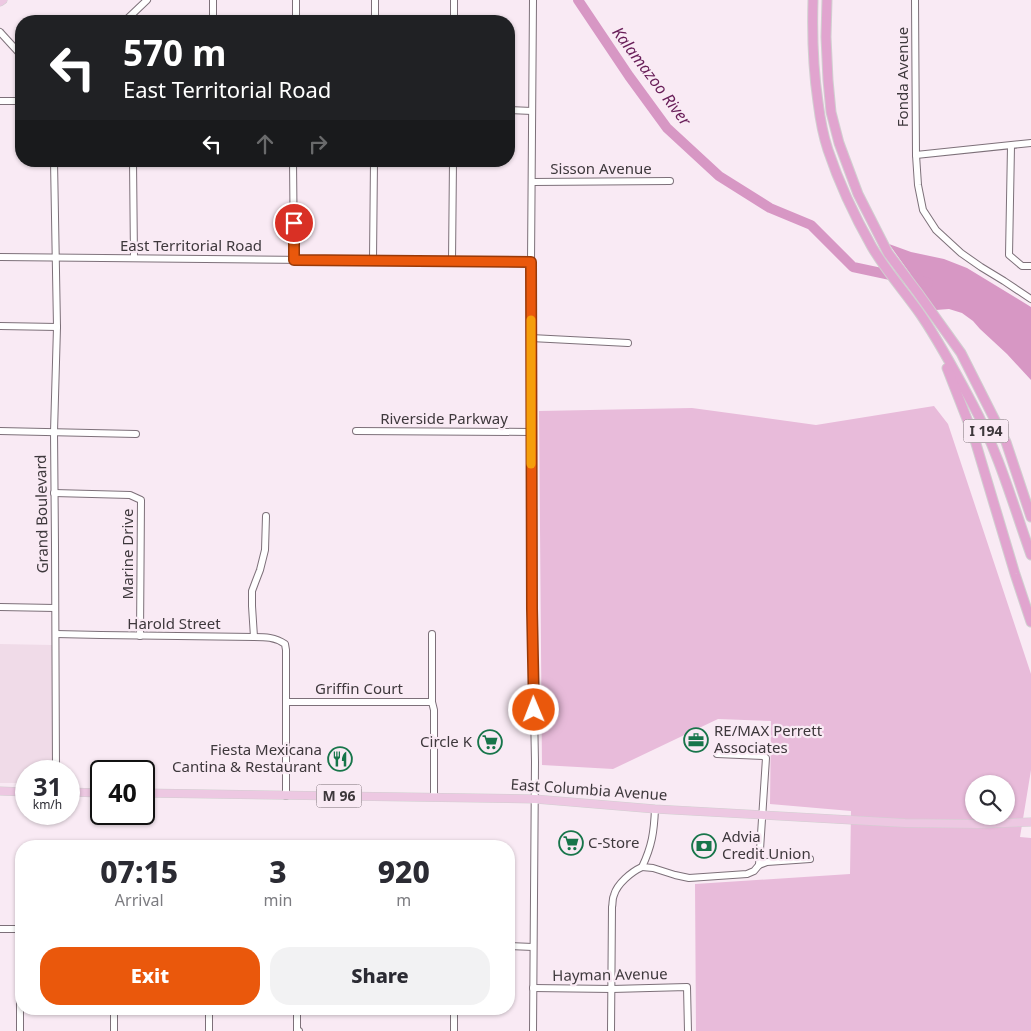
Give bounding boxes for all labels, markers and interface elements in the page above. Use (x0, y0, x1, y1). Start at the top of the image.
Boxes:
water label: Kalamazoo River (607, 22, 697, 131)
street label: Fonda Avenue (892, 27, 912, 127)
text: 570 m (123, 29, 226, 76)
icon: left (40, 35, 105, 100)
text: East Territorial Road (123, 74, 331, 104)
icon: left (198, 130, 226, 158)
icon: ahead (251, 130, 279, 158)
icon: right (304, 130, 332, 158)
street label: Sisson Avenue (550, 158, 652, 178)
pin (273, 202, 315, 244)
icon: arrive (280, 209, 308, 237)
street label: East Territorial Road (120, 235, 262, 255)
street label: Riverside Parkway (380, 408, 508, 428)
road number: I 194 (964, 420, 1008, 442)
street label: Grand Boulevard (30, 454, 52, 574)
street label: Marine Drive (117, 509, 137, 599)
street label: Harold Street (127, 613, 221, 633)
street label: Griffin Court (315, 678, 403, 698)
position arrow (507, 683, 559, 735)
place label: RE/MAX Perrett Associates (714, 720, 823, 757)
office icon: RE/MAX Perrett Associates (683, 727, 709, 753)
supermarket icon: Circle K (477, 729, 503, 755)
place label: Circle K (420, 731, 473, 751)
place label: Fiesta Mexicana Cantina & Restaurant (172, 739, 323, 776)
restaurant icon: Fiesta Mexicana Cantina & Restaurant (327, 746, 353, 772)
speed limit sign: 40 (90, 760, 155, 825)
text: 31 (33, 769, 62, 803)
street label: East Columbia Avenue (510, 774, 668, 804)
map controls (965, 775, 1015, 825)
button: search (965, 775, 1015, 825)
road number: M 96 (316, 784, 362, 808)
text: km/h (33, 796, 62, 813)
place label: Advia Credit Union (722, 826, 811, 863)
supermarket icon: C-Store (558, 830, 584, 856)
place label: C-Store (588, 832, 639, 852)
bank icon: Advia Credit Union (691, 833, 717, 859)
text: 07:15 (100, 851, 178, 892)
text: 3 (269, 851, 287, 892)
text: 920 (378, 851, 430, 892)
text: Arrival (115, 889, 164, 911)
text: min (263, 889, 292, 911)
text: m (396, 889, 411, 911)
button: Exit (40, 947, 260, 1005)
button: Share (270, 947, 490, 1005)
street label: Hayman Avenue (552, 963, 668, 985)

